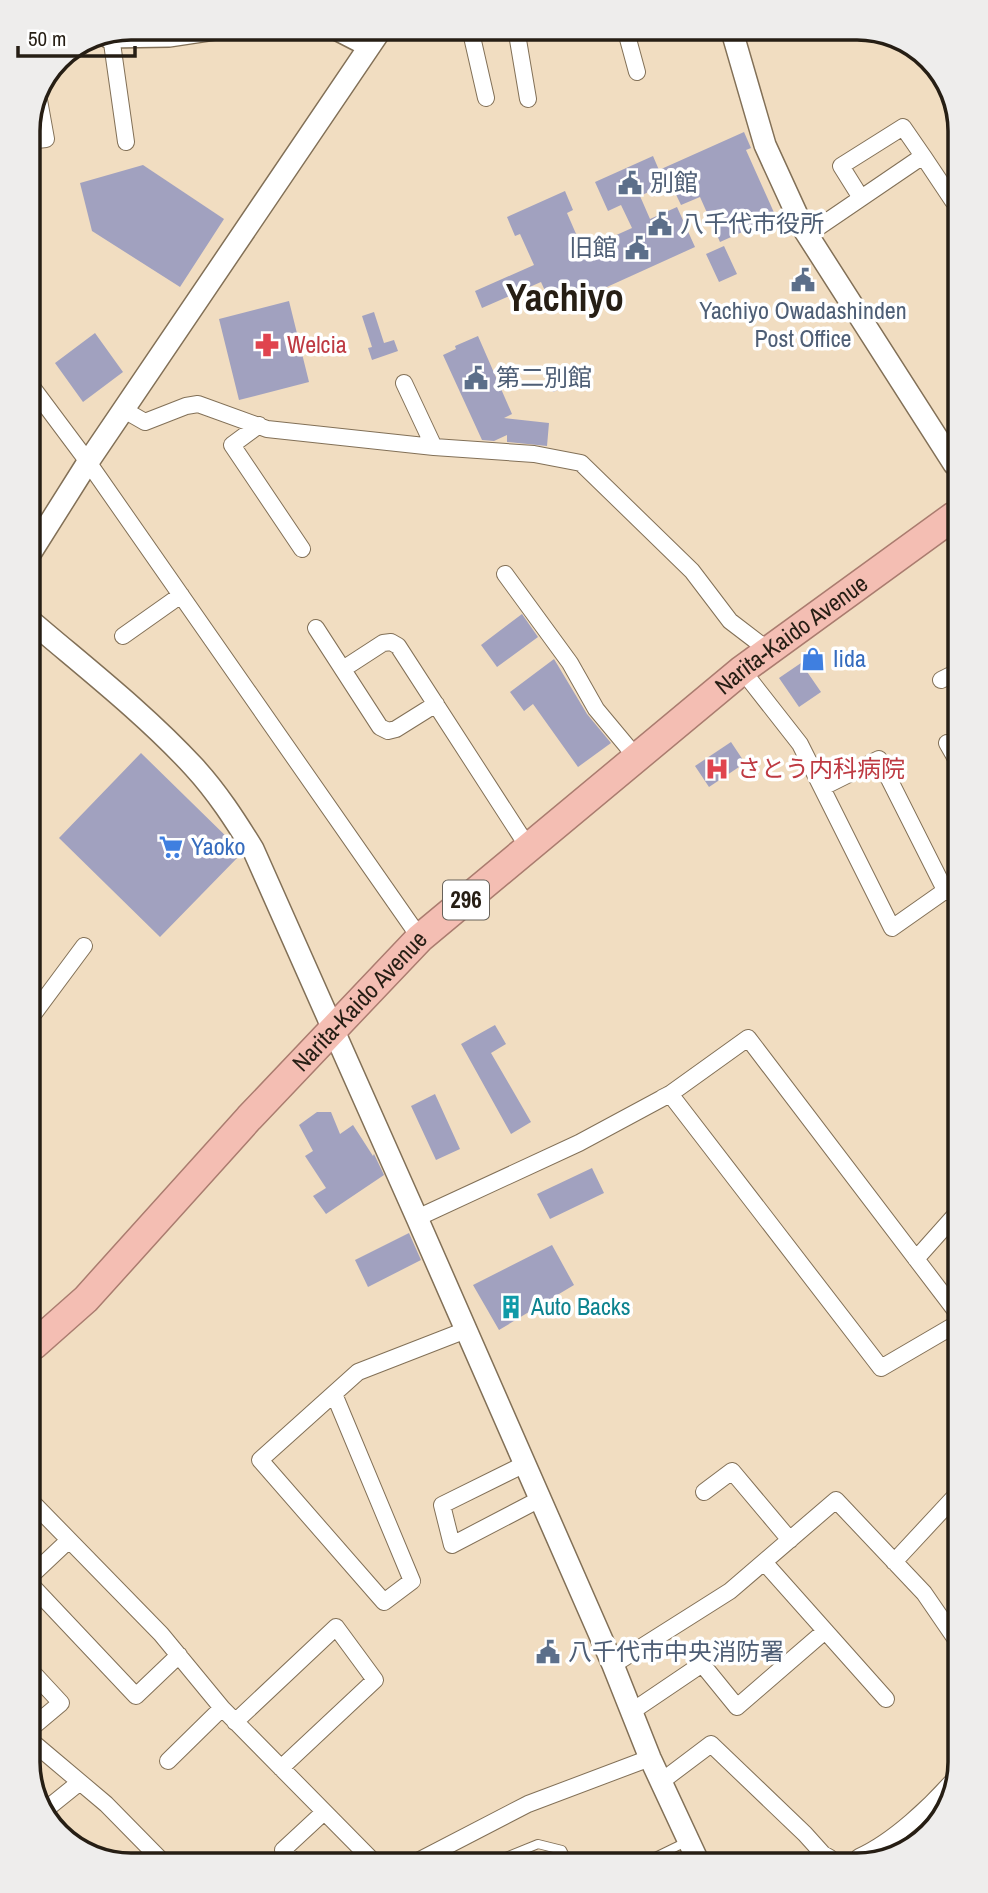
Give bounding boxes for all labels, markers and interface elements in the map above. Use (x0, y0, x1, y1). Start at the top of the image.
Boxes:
scale bar (18, 14, 135, 58)
text: 50 m (28, 24, 66, 53)
place label: 別館 (650, 166, 698, 198)
public building icon: 別館 (616, 169, 644, 197)
place label: 八千代市役所 (680, 207, 824, 239)
public building icon: 八千代市役所 (646, 210, 674, 238)
place label: 旧館 (569, 231, 617, 263)
public building icon: 旧館 (623, 234, 651, 262)
public building icon: Yachiyo Owadashinden Post Office (789, 266, 817, 294)
district label: Yachiyo (506, 272, 624, 323)
place label: Yachiyo Owadashinden Post Office (699, 294, 907, 354)
place label: Welcia (287, 328, 347, 360)
pharmacy icon: Welcia (253, 331, 281, 359)
place label: 第二別館 (496, 361, 592, 393)
public building icon: 第二別館 (462, 364, 490, 392)
street label: Narita-Kaido Avenue (708, 567, 874, 701)
place label: Iida (833, 642, 866, 674)
shop icon: Iida (799, 645, 827, 673)
place label: さとう内科病院 (737, 752, 905, 784)
hospital icon: さとう内科病院 (703, 755, 731, 783)
place label: Yaoko (191, 830, 245, 862)
supermarket icon: Yaoko (157, 833, 185, 861)
road number: 296 (443, 880, 489, 920)
street label: Narita-Kaido Avenue (285, 923, 434, 1078)
place label: Auto Backs (530, 1290, 631, 1322)
building icon: Auto Backs (497, 1293, 525, 1321)
place label: 八千代市中央消防署 (568, 1635, 784, 1667)
public building icon: 八千代市中央消防署 (534, 1638, 562, 1666)

